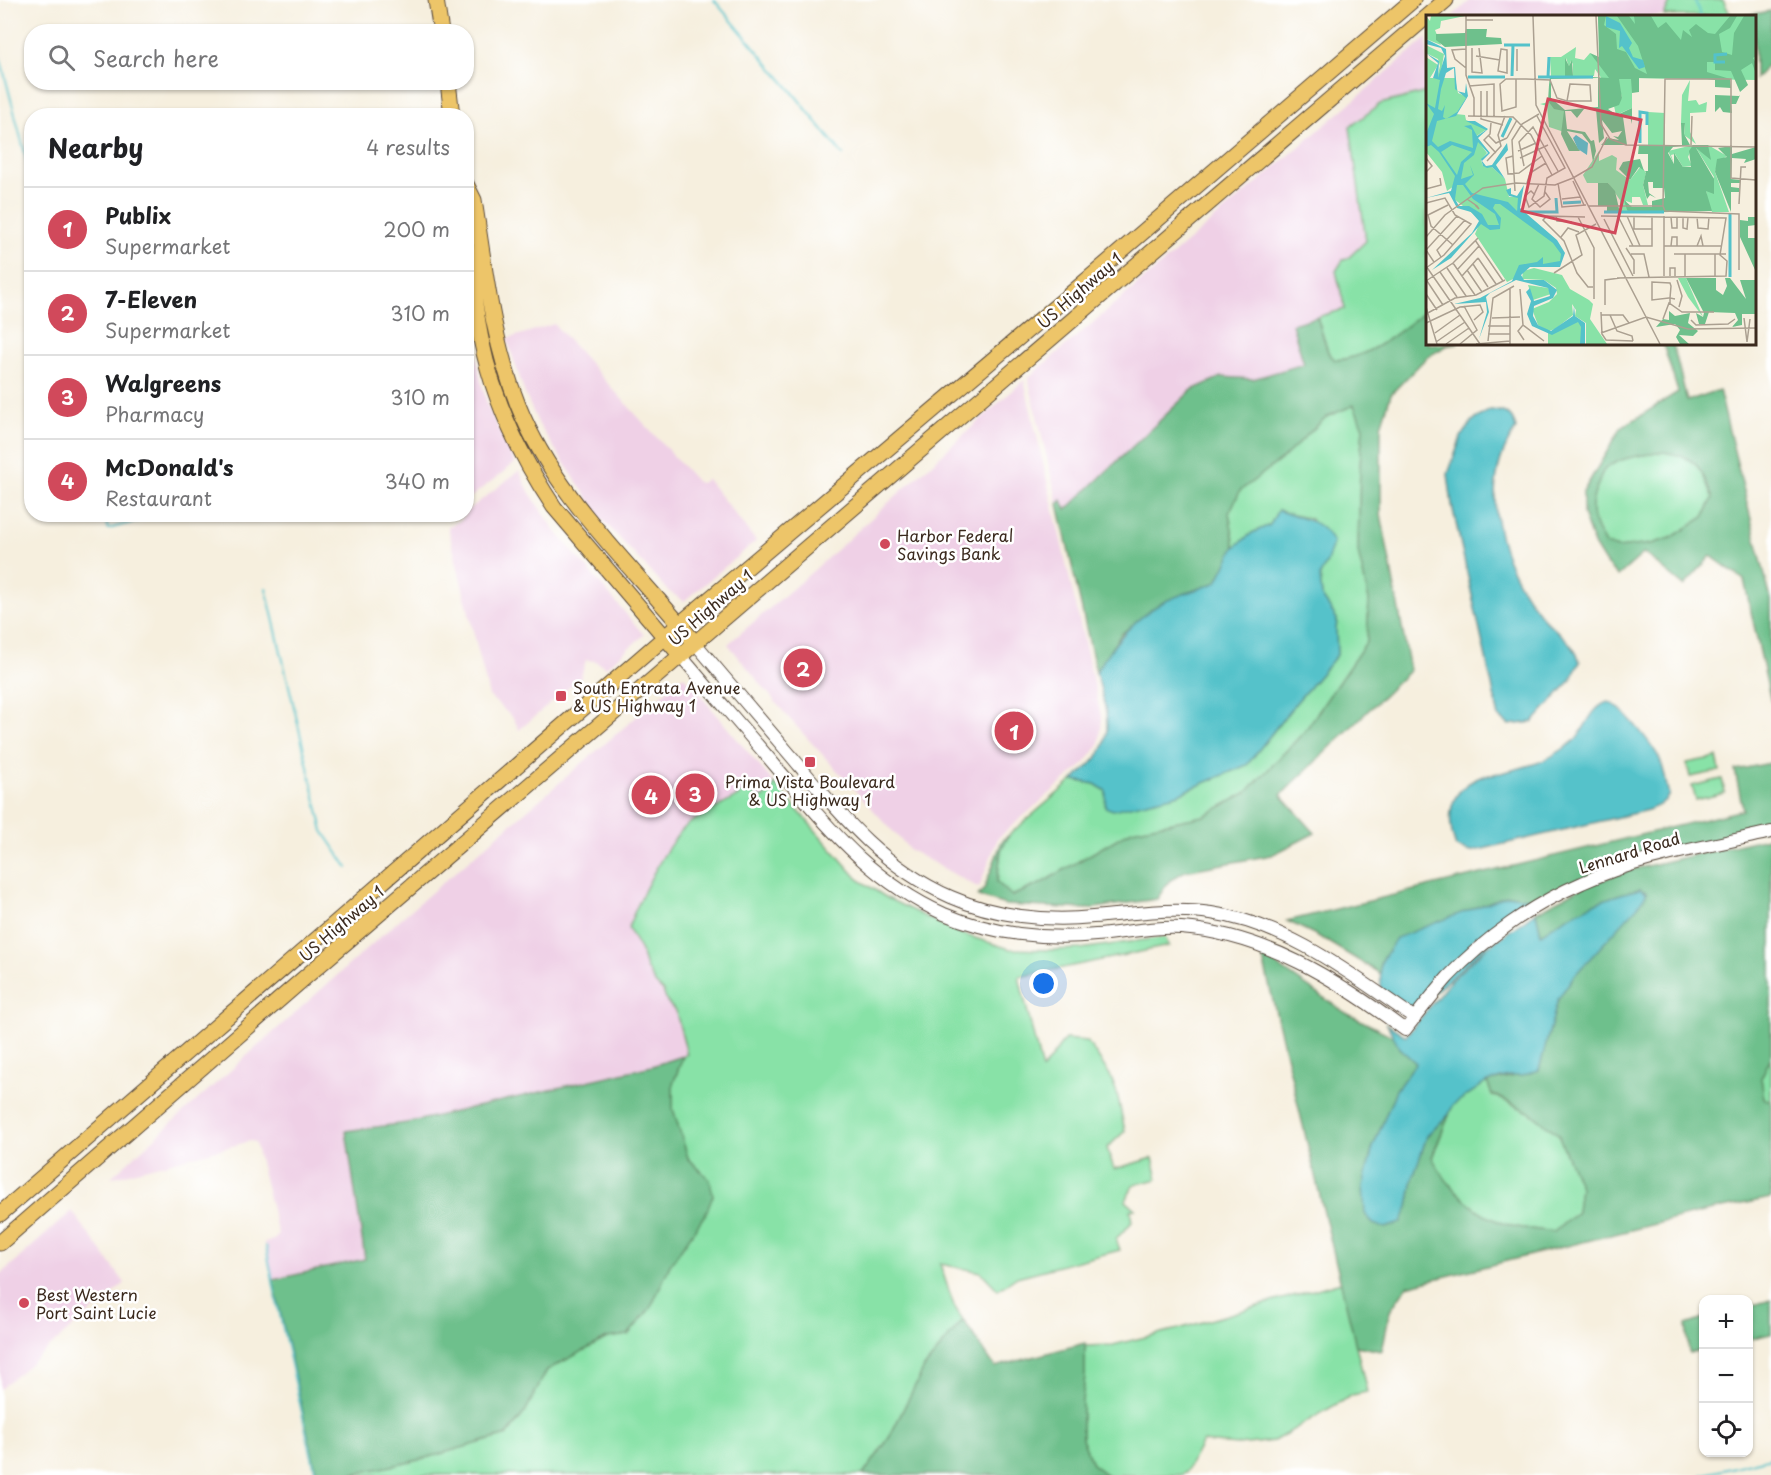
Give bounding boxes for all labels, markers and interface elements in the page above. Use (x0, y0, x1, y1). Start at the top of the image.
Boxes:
inset map (1426, 15, 1756, 345)
search box (24, 24, 474, 90)
icon: search (45, 41, 78, 74)
text: Search here (93, 41, 219, 74)
text: Nearby (48, 128, 143, 167)
text: 4 results (366, 132, 450, 162)
text: Publix (105, 198, 171, 231)
text: 1 (63, 214, 72, 244)
text: 200 m (383, 214, 450, 244)
text: Supermarket (105, 231, 231, 261)
street label: US Highway 1 (1031, 246, 1127, 334)
text: 7-Eleven (105, 282, 197, 315)
text: 2 (60, 298, 75, 328)
text: 310 m (390, 298, 450, 328)
text: Supermarket (105, 315, 231, 345)
text: Walgreens (105, 366, 221, 399)
text: 3 (61, 382, 74, 412)
text: 310 m (390, 382, 450, 412)
text: Pharmacy (105, 399, 205, 429)
text: McDonald's (105, 450, 234, 483)
text: 4 (61, 466, 74, 496)
text: 340 m (385, 466, 450, 496)
text: Restaurant (105, 483, 212, 513)
place label: Harbor Federal Savings Bank (897, 523, 1013, 565)
marker: Harbor Federal Savings Bank (878, 537, 892, 551)
street label: US Highway 1 (662, 563, 758, 651)
pin: 2 (784, 646, 822, 690)
place label: South Entrata Avenue & US Highway 1 (573, 675, 740, 717)
marker: South Entrata Avenue & US Highway 1 (554, 689, 568, 703)
pin: 1 (994, 708, 1034, 754)
marker: Prima Vista Boulevard & US Highway 1 (803, 755, 817, 769)
place label: Prima Vista Boulevard & US Highway 1 (725, 769, 895, 811)
pin: 3 (676, 770, 714, 816)
pin: 4 (632, 772, 670, 818)
street label: Lennard Road (1575, 825, 1683, 879)
street label: US Highway 1 (293, 879, 389, 967)
your location (1029, 969, 1058, 998)
place label: Best Western Port Saint Lucie (36, 1282, 156, 1324)
map controls (1699, 1295, 1753, 1457)
button: + (1699, 1295, 1753, 1349)
marker: Best Western Port Saint Lucie (17, 1296, 31, 1310)
button: − (1699, 1349, 1753, 1403)
button: locate (1699, 1403, 1753, 1457)

